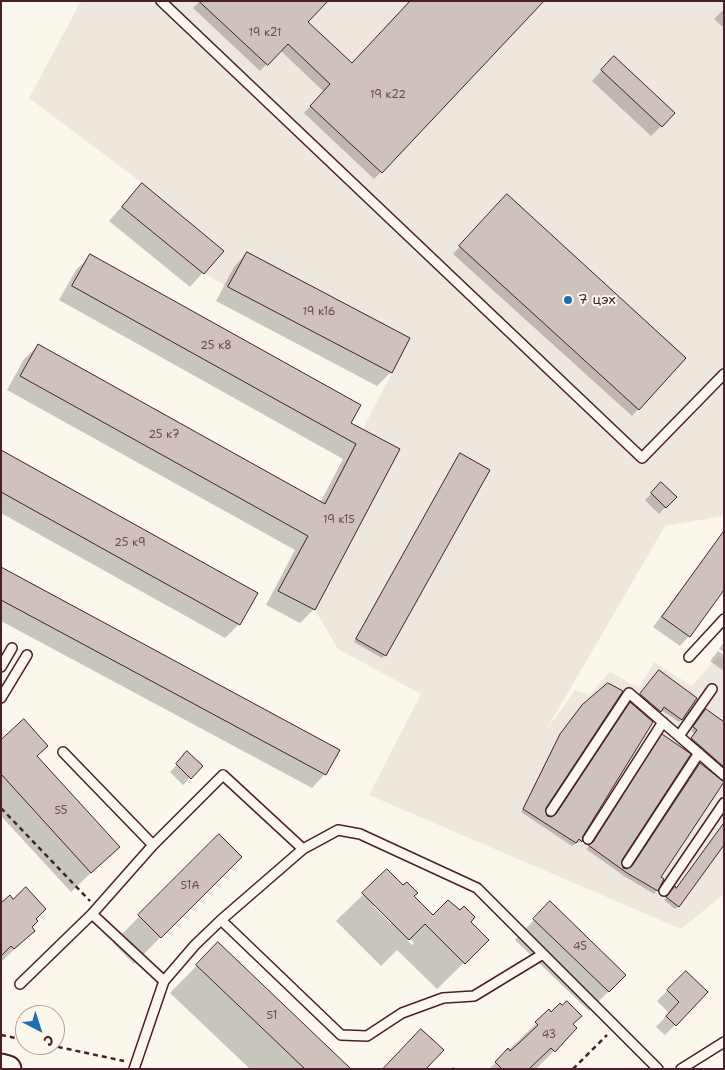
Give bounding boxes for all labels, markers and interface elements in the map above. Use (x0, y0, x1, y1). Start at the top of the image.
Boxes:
house number: 19 к21 (249, 26, 281, 40)
house number: 19 к22 (370, 88, 406, 102)
place label: 7 цэх (578, 292, 616, 308)
marker: 7 цэх (562, 294, 574, 306)
house number: 19 к16 (303, 305, 335, 319)
house number: 25 к8 (200, 339, 232, 353)
house number: 25 к7 (148, 428, 180, 442)
house number: 19 к15 (323, 513, 355, 527)
house number: 25 к9 (114, 536, 146, 550)
house number: 55 (54, 804, 68, 818)
house number: 51А (181, 879, 199, 893)
house number: 45 (573, 940, 587, 954)
north arrow (15, 1005, 65, 1055)
house number: 51 (267, 1009, 277, 1023)
house number: 43 (542, 1028, 556, 1042)
text: С (40, 1031, 58, 1050)

